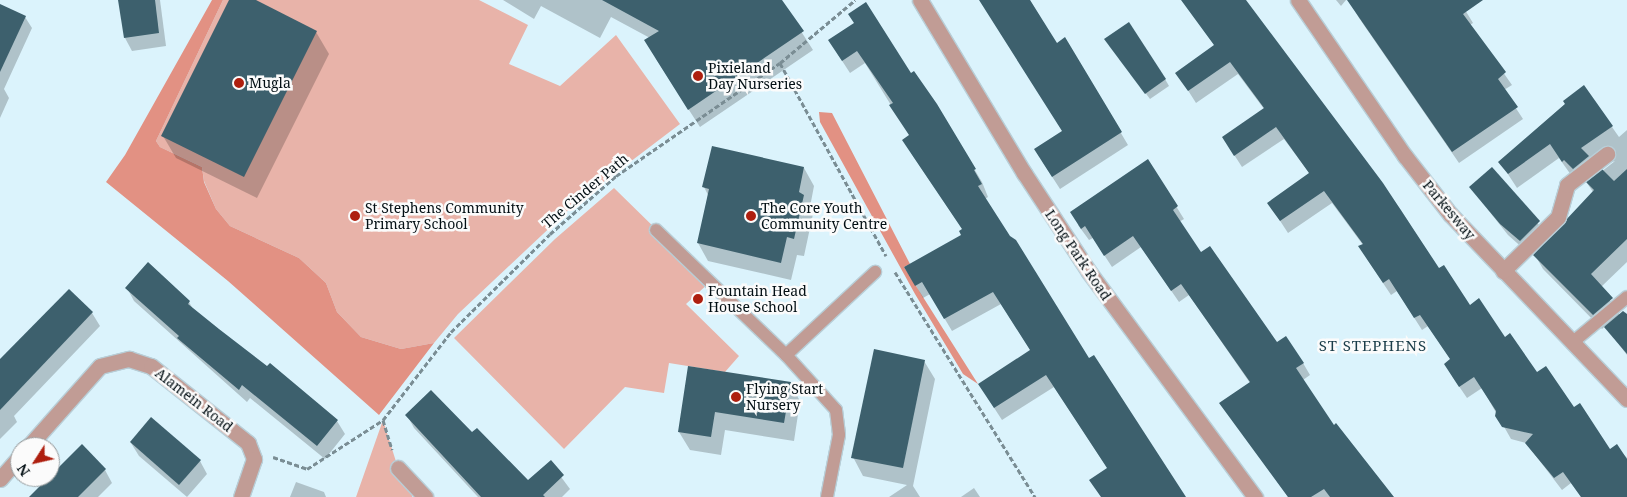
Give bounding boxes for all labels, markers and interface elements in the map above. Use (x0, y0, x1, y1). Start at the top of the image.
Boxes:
place label: Pixieland Day Nurseries (708, 60, 802, 92)
marker: Pixieland Day Nurseries (692, 70, 704, 82)
place label: Mugla (249, 75, 291, 91)
marker: Mugla (233, 77, 245, 89)
street label: The Cinder Path (539, 150, 631, 232)
street label: Parkesway (1419, 177, 1479, 243)
place label: St Stephens Community Primary School (365, 200, 524, 232)
place label: The Core Youth Community Centre (761, 200, 887, 232)
street label: Long Park Road (1042, 207, 1114, 303)
marker: St Stephens Community Primary School (349, 210, 361, 222)
marker: The Core Youth Community Centre (745, 210, 757, 222)
place label: Fountain Head House School (708, 283, 807, 316)
marker: Fountain Head House School (692, 293, 704, 305)
district label: ST STEPHENS (1317, 337, 1429, 355)
street label: Alamein Road (152, 365, 236, 435)
place label: Flying Start Nursery (746, 381, 823, 414)
marker: Flying Start Nursery (730, 391, 742, 403)
north arrow (10, 437, 60, 487)
text: N (12, 460, 34, 480)

